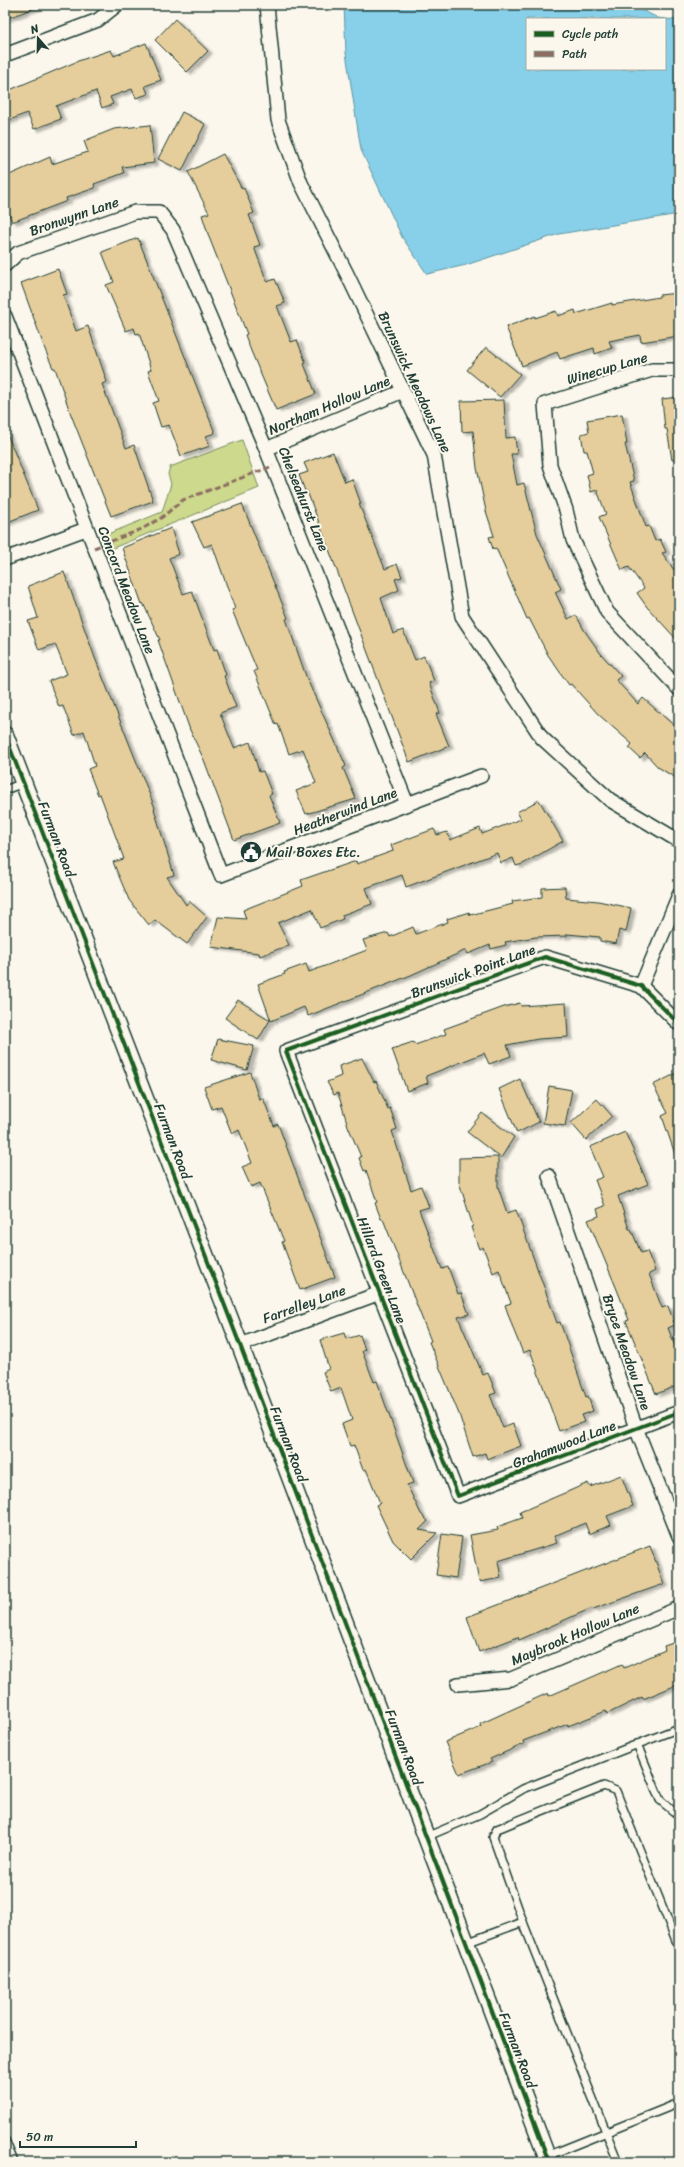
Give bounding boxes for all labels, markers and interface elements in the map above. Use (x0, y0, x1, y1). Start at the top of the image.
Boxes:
north arrow (18, 18, 58, 58)
legend (526, 18, 666, 70)
text: N (27, 19, 42, 40)
text: Cycle path (562, 23, 618, 45)
text: Path (562, 43, 587, 65)
street label: Bronwynn Lane (26, 189, 122, 243)
street label: Brunswick Meadows Lane (371, 307, 458, 457)
street label: Winecup Lane (564, 345, 651, 392)
street label: Northam Hollow Lane (264, 368, 394, 442)
street label: Chelseahurst Lane (271, 443, 336, 556)
street label: Concord Meadow Lane (91, 522, 162, 658)
street label: Heatherwind Lane (289, 780, 401, 843)
street label: Furman Road (31, 797, 83, 882)
public building icon: Mail Boxes Etc. (238, 839, 264, 865)
place label: Mail Boxes Etc. (266, 840, 361, 865)
street label: Brunswick Point Lane (407, 937, 539, 1006)
street label: Furman Road (147, 1099, 199, 1184)
street label: Hillard Green Lane (350, 1213, 414, 1328)
street label: Farrelley Lane (259, 1278, 349, 1331)
street label: Bryce Meadow Lane (595, 1291, 658, 1414)
street label: Furman Road (263, 1402, 315, 1487)
street label: Grahamwood Lane (509, 1413, 620, 1476)
street label: Maybrook Hollow Lane (507, 1596, 643, 1673)
street label: Furman Road (378, 1705, 430, 1790)
street label: Furman Road (492, 2008, 544, 2093)
scale bar (20, 2123, 136, 2149)
text: 50 m (26, 2126, 53, 2148)

